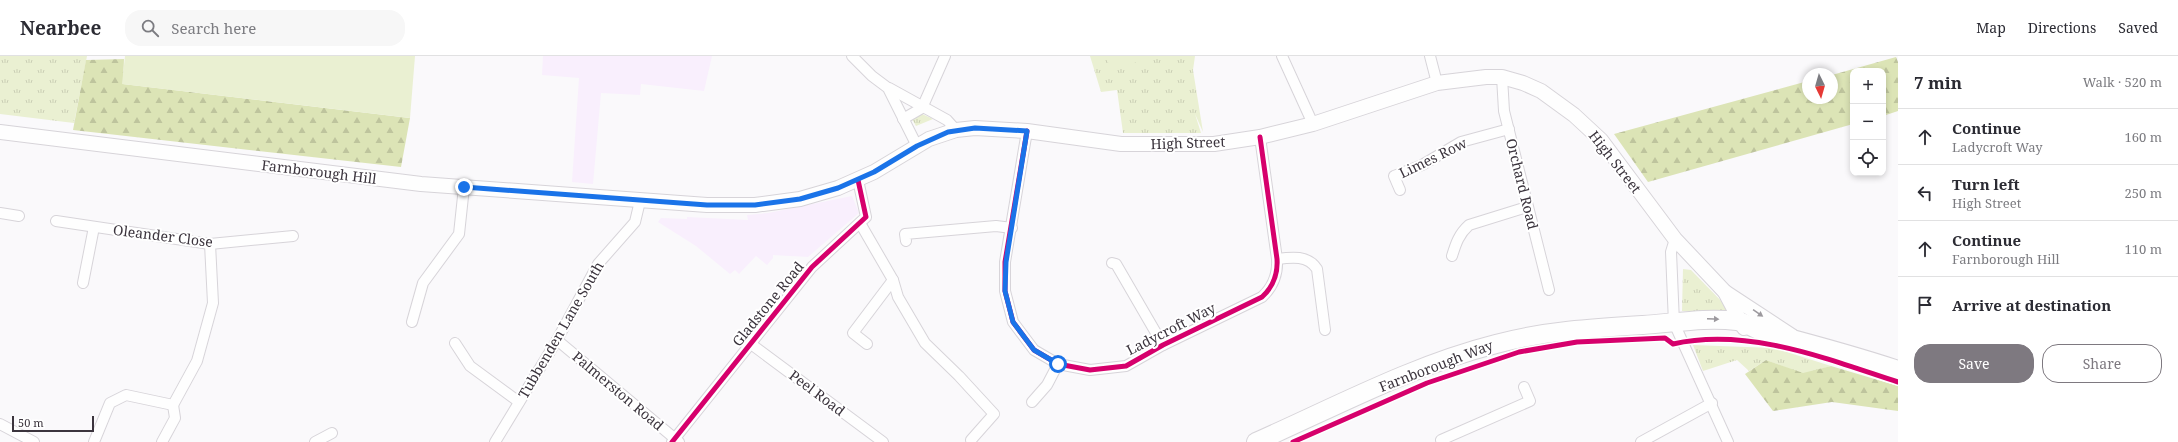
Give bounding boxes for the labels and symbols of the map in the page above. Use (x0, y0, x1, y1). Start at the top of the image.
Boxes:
north arrow (1802, 68, 1838, 104)
street label: High Street (1585, 126, 1646, 197)
street label: High Street (1150, 132, 1226, 153)
street label: Limes Row (1396, 133, 1471, 182)
street label: Orchard Road (1502, 136, 1543, 232)
street label: Farnborough Hill (260, 155, 378, 188)
route end (455, 178, 473, 196)
street label: Oleander Close (112, 220, 214, 251)
street label: Gladstone Road (727, 257, 808, 350)
street label: Tubbenden Lane South (514, 258, 608, 402)
street label: Ladycroft Way (1123, 298, 1219, 359)
one-way arrow (1753, 309, 1763, 317)
one-way arrow (1707, 316, 1720, 322)
street label: Farnborough Way (1376, 335, 1496, 396)
street label: Palmerston Road (569, 347, 668, 435)
route start (1049, 355, 1067, 373)
street label: Peel Road (786, 365, 849, 420)
scale bar (12, 414, 94, 433)

